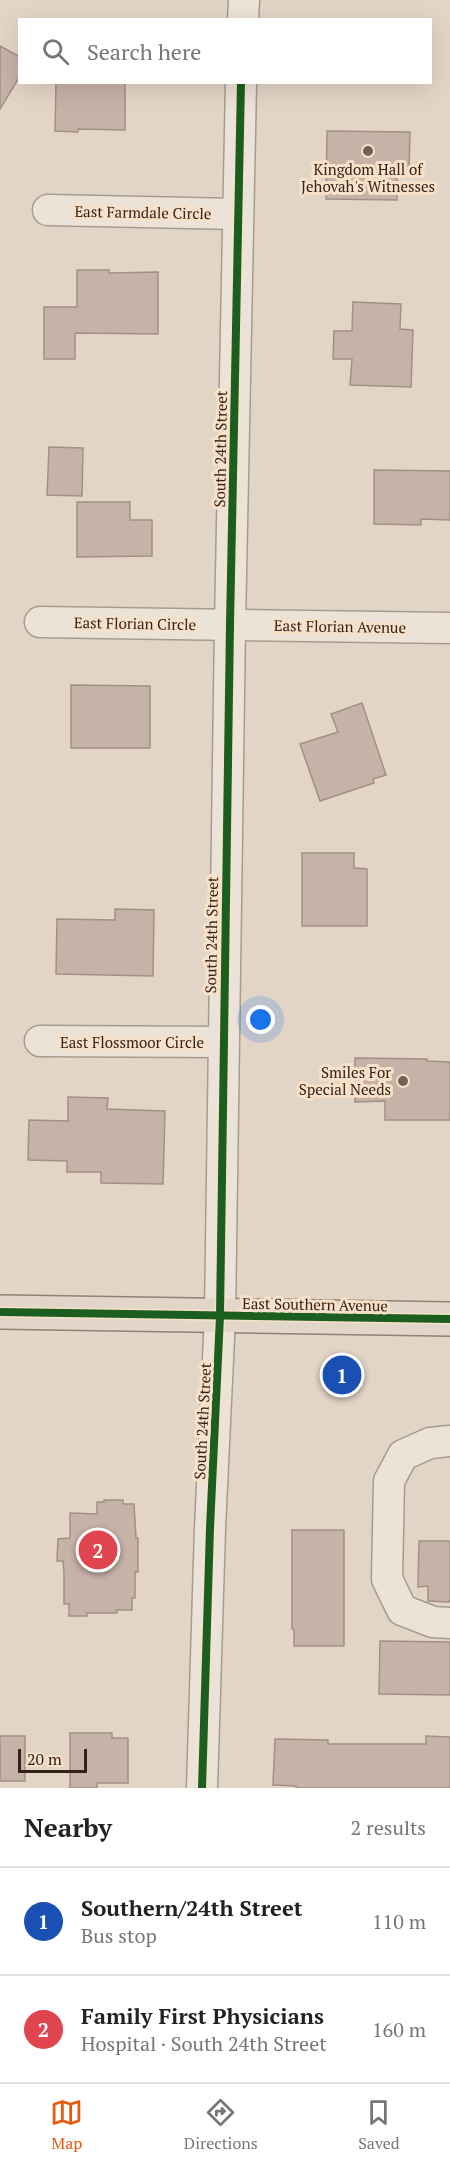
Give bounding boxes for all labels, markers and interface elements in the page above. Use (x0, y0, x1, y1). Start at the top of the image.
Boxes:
search box (18, 18, 432, 84)
icon: search (39, 35, 72, 68)
text: Search here (87, 37, 201, 66)
marker: Kingdom Hall of Jehovah's Witnesses (361, 144, 375, 158)
place label: Kingdom Hall of Jehovah's Witnesses (301, 159, 435, 196)
street label: East Farmdale Circle (74, 201, 212, 223)
street label: South 24th Street (209, 390, 231, 508)
street label: East Florian Circle (74, 612, 196, 634)
street label: East Florian Avenue (274, 615, 406, 637)
street label: South 24th Street (200, 876, 222, 994)
your location (246, 1005, 275, 1034)
street label: East Flossmoor Circle (60, 1032, 204, 1052)
place label: Smiles For Special Needs (299, 1062, 391, 1099)
marker: Smiles For Special Needs (396, 1074, 410, 1088)
street label: East Southern Avenue (242, 1293, 388, 1315)
pin: 1 (322, 1352, 362, 1398)
street label: South 24th Street (189, 1362, 215, 1480)
pin: 2 (78, 1528, 118, 1572)
scale bar (18, 1746, 87, 1774)
text: 20 m (27, 1748, 62, 1770)
text: Nearby (24, 1810, 112, 1844)
text: 2 results (351, 1814, 426, 1841)
text: Southern/24th Street (81, 1893, 303, 1922)
text: 1 (38, 1908, 49, 1935)
text: 110 m (372, 1908, 426, 1935)
text: Bus stop (81, 1922, 157, 1949)
text: Family First Physicians (81, 2001, 324, 2030)
text: 2 (38, 2016, 49, 2043)
text: 160 m (372, 2016, 426, 2043)
text: Hospital · South 24th Street (81, 2030, 327, 2057)
tab: Map (50, 2096, 83, 2154)
tab: Directions (184, 2096, 258, 2154)
tab: Saved (358, 2096, 400, 2154)

